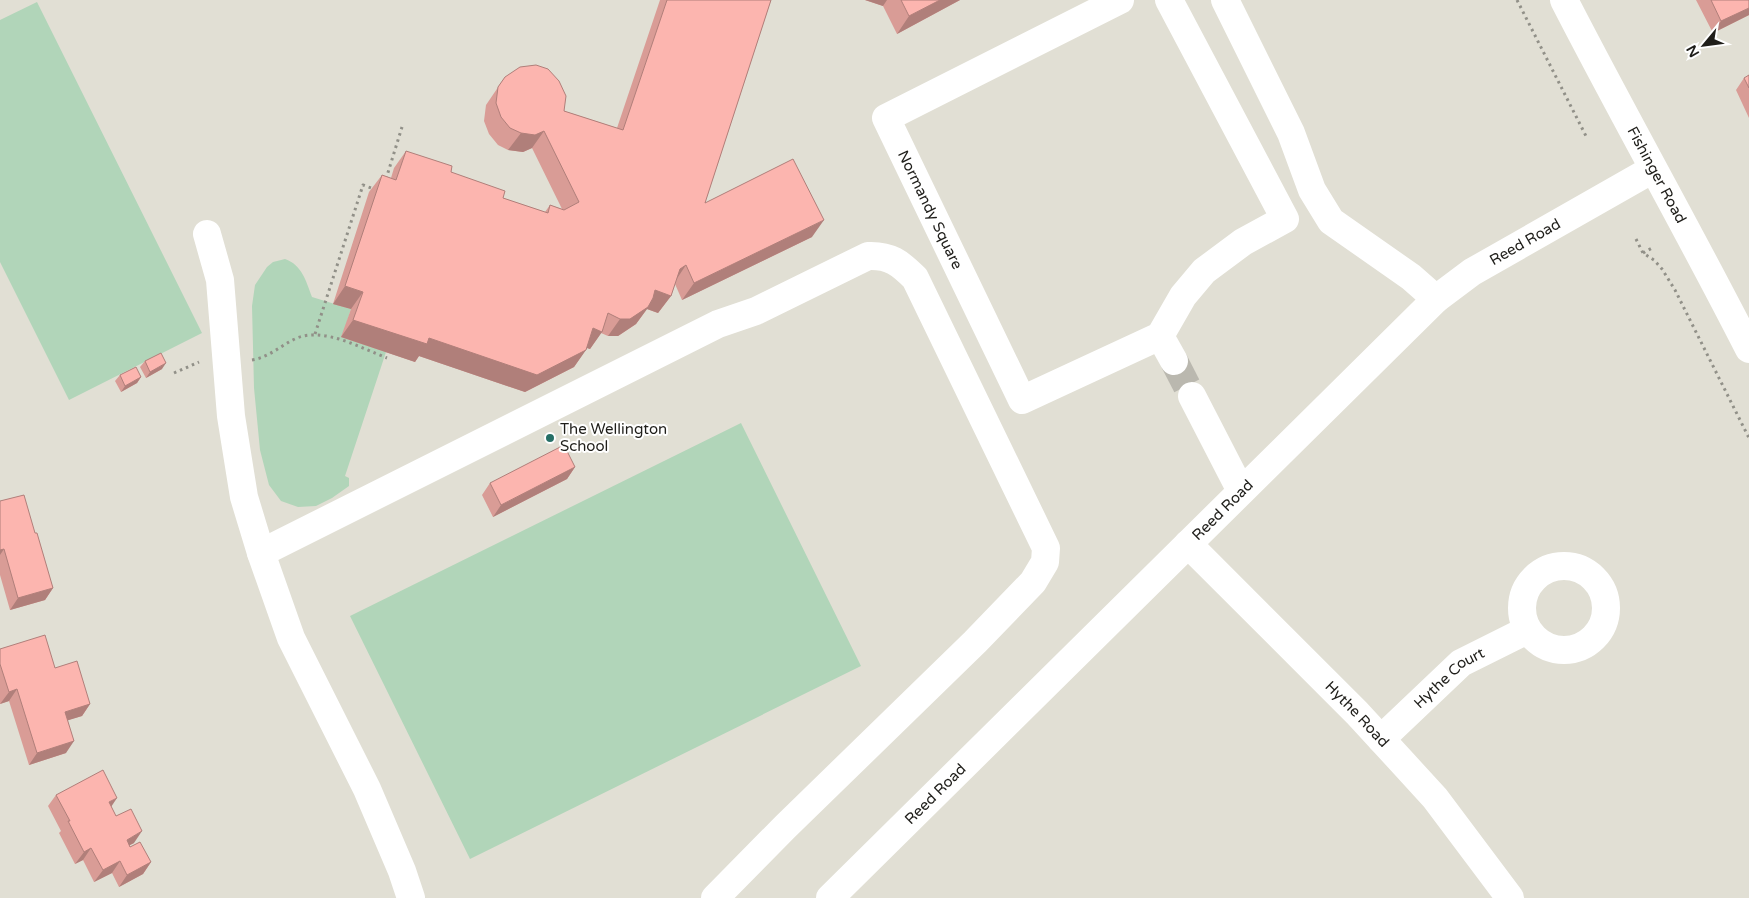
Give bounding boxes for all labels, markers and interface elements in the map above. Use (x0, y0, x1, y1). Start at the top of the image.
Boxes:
north arrow (1679, 20, 1729, 70)
text: N (1683, 42, 1703, 60)
street label: Fishinger Road (1623, 123, 1690, 226)
street label: Normandy Square (894, 147, 967, 272)
street label: Reed Road (1486, 215, 1564, 269)
place label: The Wellington School (560, 420, 667, 455)
marker: The Wellington School (544, 432, 556, 444)
street label: Reed Road (1188, 476, 1257, 544)
street label: Hythe Court (1410, 644, 1488, 712)
street label: Hythe Road (1321, 677, 1393, 751)
street label: Reed Road (901, 760, 970, 828)

